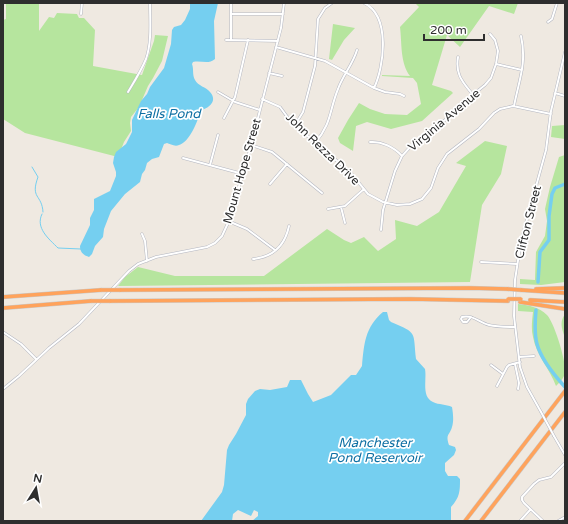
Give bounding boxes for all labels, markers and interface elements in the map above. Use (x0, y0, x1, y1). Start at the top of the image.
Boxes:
scale bar (424, 16, 484, 42)
text: 200 m (430, 23, 467, 37)
street label: Virginia Avenue (405, 86, 483, 154)
water label: Falls Pond (138, 106, 202, 122)
street label: John Rezza Drive (283, 110, 363, 188)
street label: Mount Hope Street (220, 116, 264, 225)
street label: Clifton Street (512, 183, 544, 260)
water label: Manchester Pond Reservoir (328, 435, 424, 466)
north arrow (16, 468, 56, 508)
text: N (32, 471, 43, 486)

